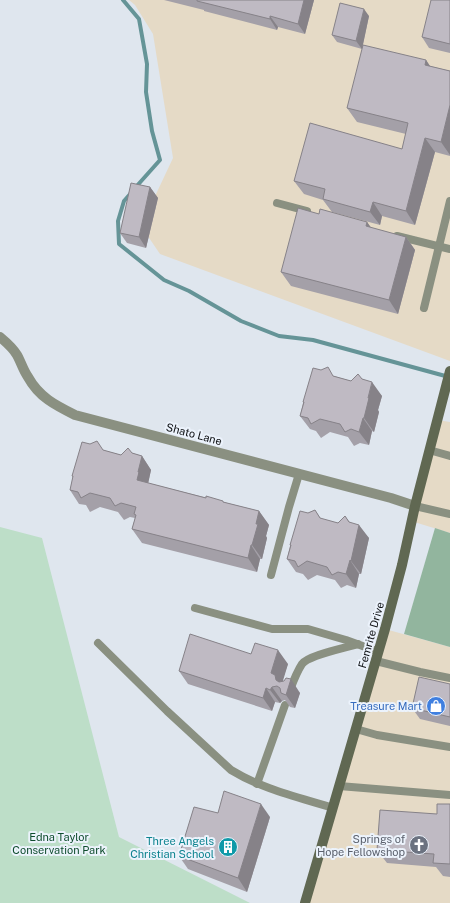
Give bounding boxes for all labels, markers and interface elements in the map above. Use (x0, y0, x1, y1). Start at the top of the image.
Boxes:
street label: Shato Lane (165, 421, 223, 447)
street label: Femrite Drive (356, 600, 386, 670)
shop icon: Treasure Mart (425, 695, 447, 717)
place label: Treasure Mart (350, 700, 422, 712)
park label: Edna Taylor Conservation Park (12, 831, 106, 856)
place label: Springs of Hope Fellowshop (317, 833, 406, 858)
church icon: Springs of Hope Fellowshop (408, 834, 430, 856)
place label: Three Angels Christian School (130, 835, 214, 860)
building icon: Three Angels Christian School (217, 836, 239, 858)

